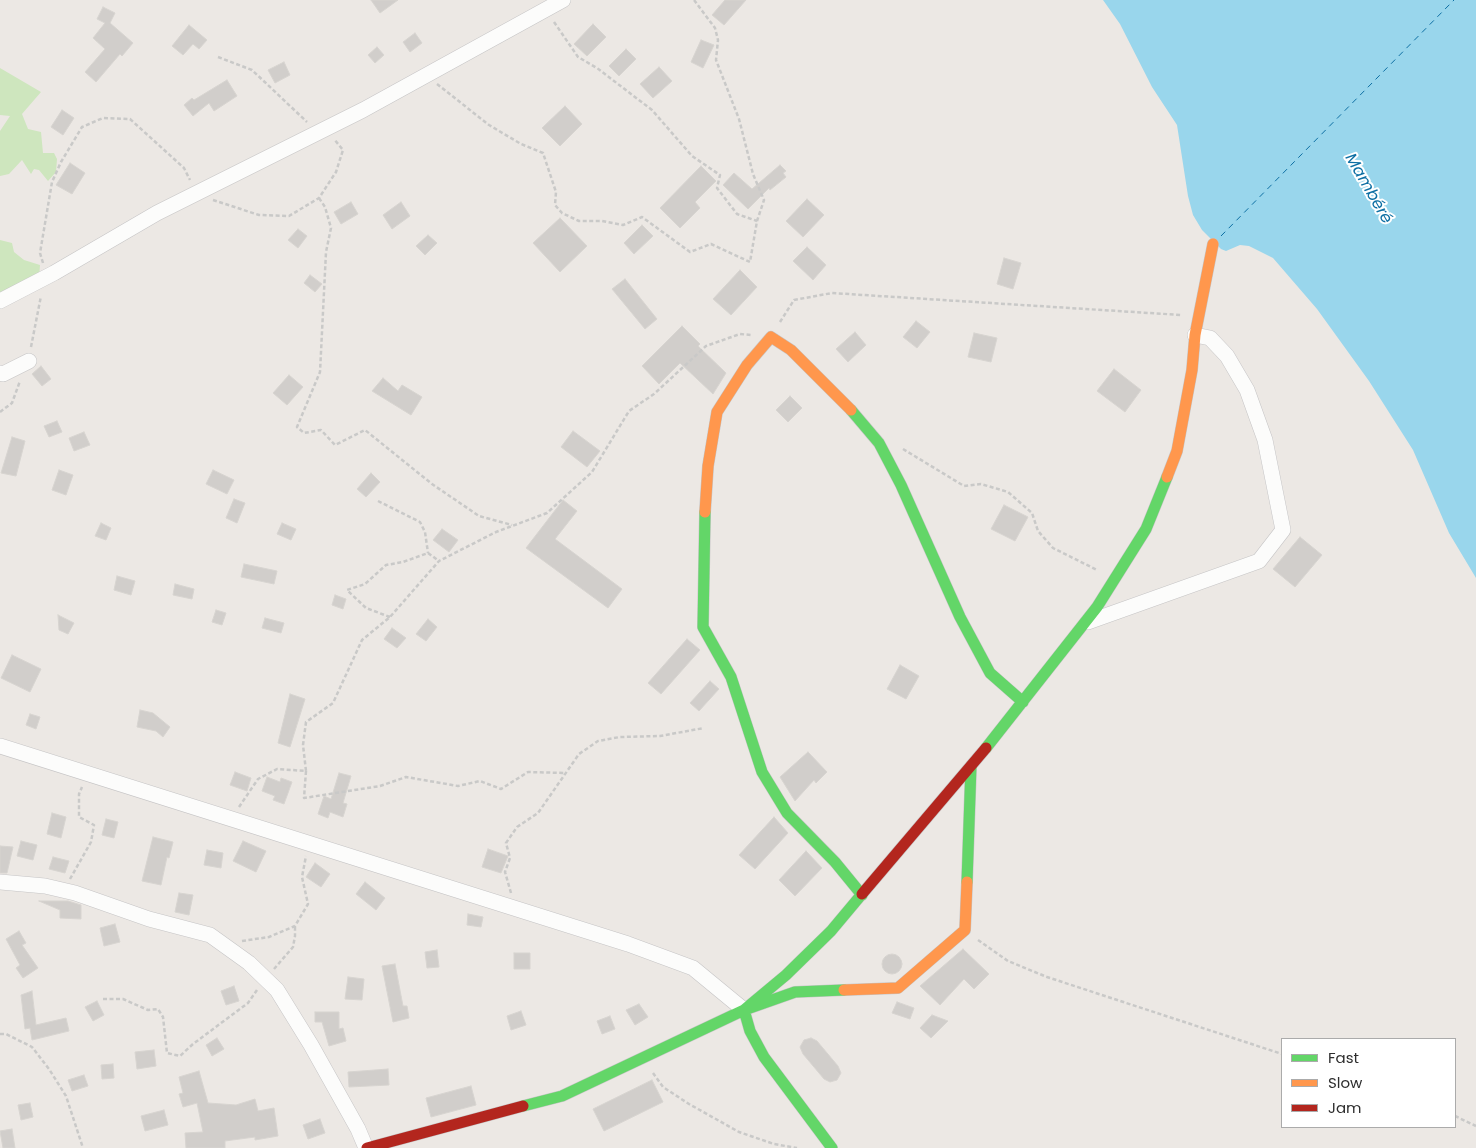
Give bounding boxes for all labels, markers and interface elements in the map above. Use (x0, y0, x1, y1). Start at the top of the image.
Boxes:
water label: Mambéré (1340, 151, 1396, 227)
legend (1281, 1038, 1456, 1128)
text: Fast (1328, 1047, 1359, 1068)
text: Slow (1328, 1072, 1362, 1093)
text: Jam (1328, 1097, 1362, 1118)

